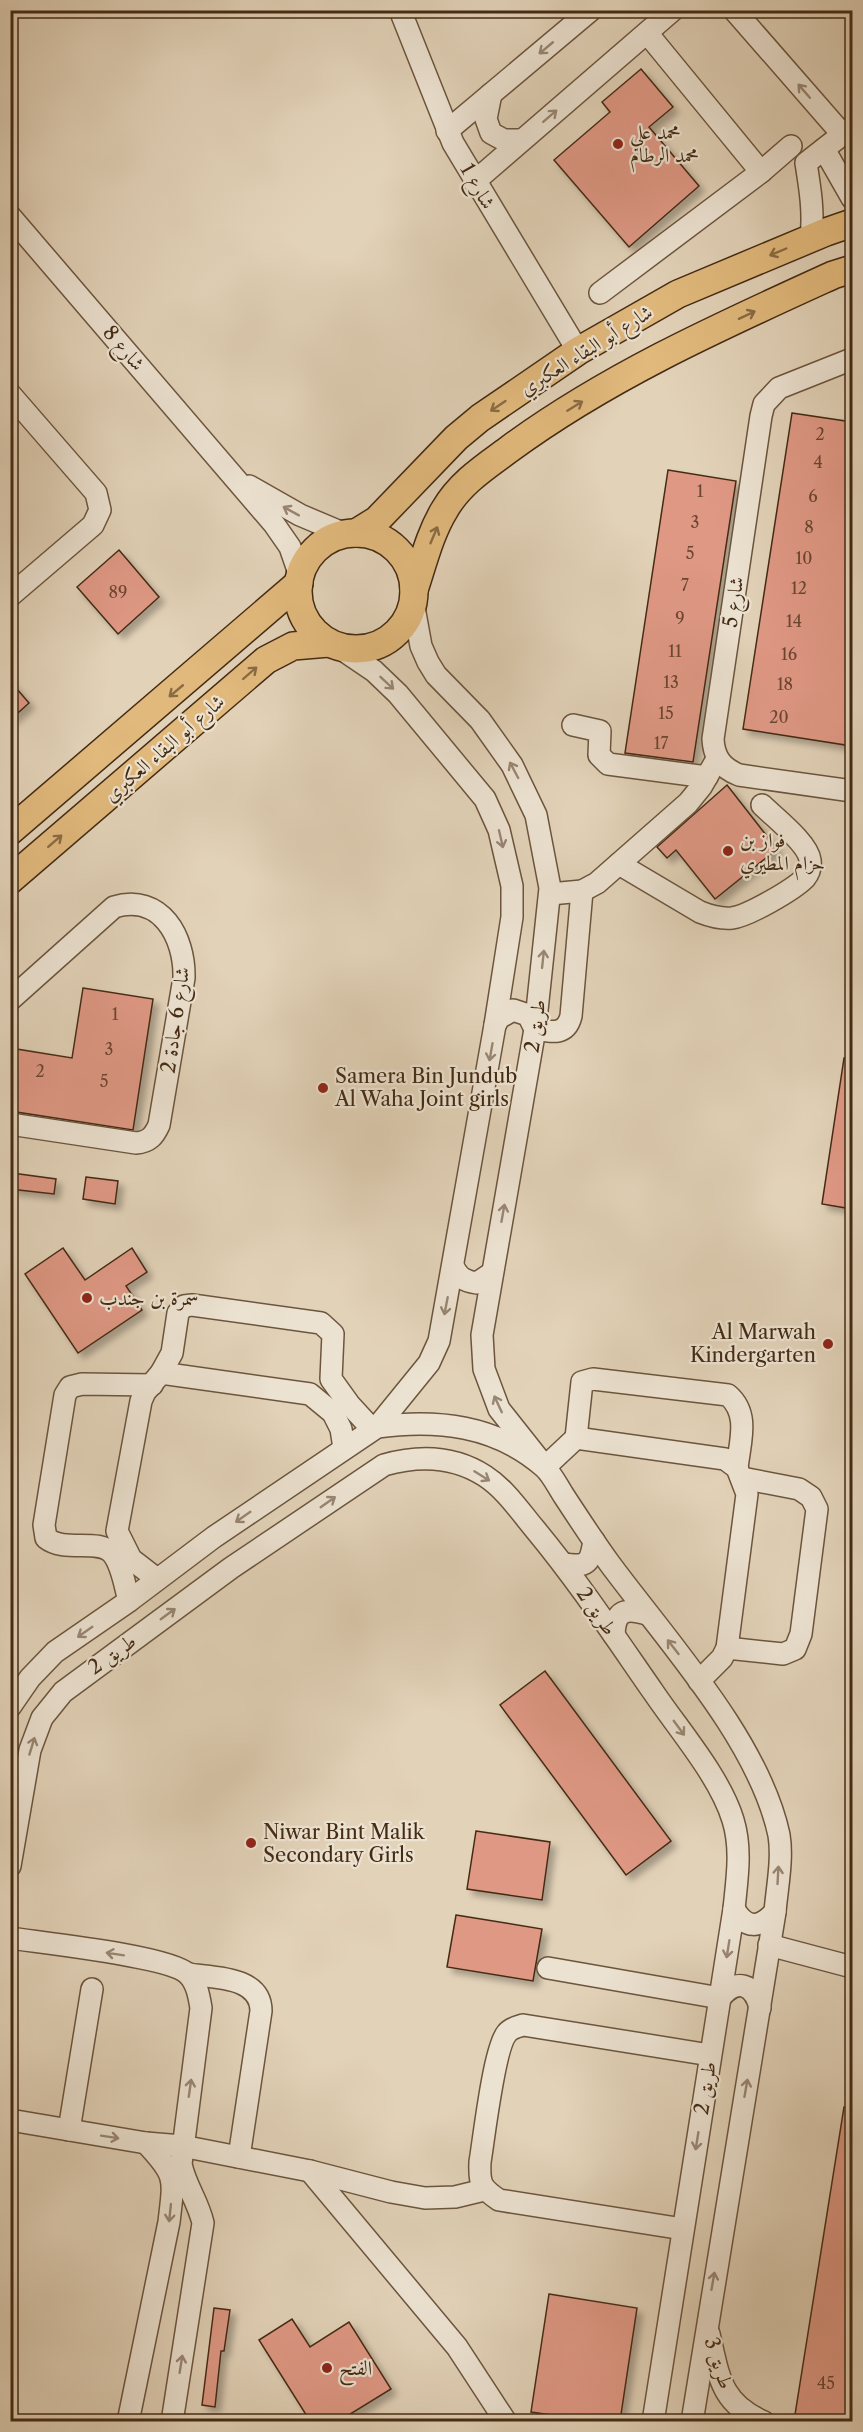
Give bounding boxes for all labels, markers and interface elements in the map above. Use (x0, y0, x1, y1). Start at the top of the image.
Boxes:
one-way arrow (538, 41, 554, 54)
one-way arrow (797, 84, 811, 99)
one-way arrow (542, 109, 558, 122)
place label: محمد علي محمد الرطام (630, 120, 699, 173)
marker: محمد علي محمد الرطام (611, 137, 625, 151)
street label: شارع 1 (450, 159, 501, 216)
one-way arrow (770, 247, 788, 258)
street label: شارع أبو البقاء العكبري (514, 298, 660, 405)
one-way arrow (737, 308, 755, 320)
street label: شارع 8 (93, 321, 150, 379)
one-way arrow (490, 400, 507, 412)
one-way arrow (566, 400, 583, 412)
house number: 2 (815, 424, 825, 444)
house number: 4 (813, 452, 823, 472)
house number: 1 (697, 481, 704, 501)
house number: 6 (808, 486, 818, 506)
one-way arrow (283, 504, 300, 516)
house number: 3 (691, 512, 699, 532)
house number: 8 (804, 517, 814, 537)
one-way arrow (428, 526, 440, 544)
house number: 5 (686, 543, 694, 563)
house number: 10 (796, 548, 812, 568)
house number: 7 (681, 575, 689, 595)
street label: شارع 5 (718, 575, 754, 630)
house number: 12 (791, 578, 807, 598)
house number: 89 (109, 582, 127, 602)
house number: 9 (675, 608, 685, 628)
house number: 14 (786, 611, 802, 631)
house number: 11 (668, 641, 682, 661)
house number: 16 (781, 644, 797, 664)
one-way arrow (242, 666, 257, 680)
house number: 13 (663, 672, 679, 692)
house number: 18 (777, 674, 793, 694)
one-way arrow (379, 676, 394, 691)
one-way arrow (168, 684, 184, 697)
street label: شارع أبو البقاء العكبري (98, 688, 233, 811)
house number: 15 (658, 703, 674, 723)
house number: 20 (769, 707, 789, 727)
house number: 17 (654, 733, 668, 753)
one-way arrow (508, 762, 519, 780)
place label: فواز بن حزام المطيري (740, 828, 825, 881)
one-way arrow (495, 829, 507, 848)
one-way arrow (47, 835, 63, 848)
marker: فواز بن حزام المطيري (721, 844, 735, 858)
one-way arrow (538, 949, 549, 969)
street label: شارع 6 جادة 2 (156, 965, 200, 1075)
street label: طريق 2 (519, 998, 552, 1054)
house number: 1 (112, 1004, 119, 1024)
house number: 3 (105, 1039, 113, 1059)
one-way arrow (485, 1042, 496, 1061)
house number: 2 (35, 1061, 45, 1081)
place label: Samera Bin Jundub Al Waha Joint girls (334, 1064, 517, 1111)
house number: 5 (100, 1071, 108, 1091)
marker: Samera Bin Jundub Al Waha Joint girls (316, 1081, 330, 1095)
one-way arrow (498, 1204, 509, 1224)
place label: سمرة بن جندب (99, 1286, 199, 1311)
marker: سمرة بن جندب (80, 1291, 94, 1305)
one-way arrow (440, 1296, 451, 1315)
place label: Al Marwah Kindergarten (690, 1320, 816, 1367)
marker: Al Marwah Kindergarten (821, 1337, 835, 1351)
one-way arrow (491, 1395, 503, 1413)
one-way arrow (474, 1470, 491, 1483)
one-way arrow (319, 1496, 336, 1508)
one-way arrow (235, 1511, 251, 1523)
street label: طريق 2 (571, 1582, 622, 1640)
one-way arrow (160, 1607, 176, 1620)
one-way arrow (77, 1626, 94, 1638)
street label: طريق 2 (83, 1629, 141, 1680)
one-way arrow (666, 1639, 679, 1655)
one-way arrow (673, 1720, 685, 1736)
one-way arrow (27, 1737, 38, 1756)
place label: Niwar Bint Malik Secondary Girls (263, 1820, 426, 1867)
marker: Niwar Bint Malik Secondary Girls (244, 1836, 258, 1850)
one-way arrow (773, 1865, 784, 1885)
one-way arrow (722, 1938, 733, 1958)
one-way arrow (106, 1948, 125, 1959)
street label: طريق 2 (689, 2060, 722, 2116)
one-way arrow (185, 2079, 196, 2099)
one-way arrow (741, 2079, 752, 2099)
one-way arrow (691, 2131, 702, 2151)
one-way arrow (99, 2132, 119, 2143)
one-way arrow (164, 2202, 175, 2222)
one-way arrow (708, 2271, 719, 2291)
street label: طريق 3 (698, 2334, 739, 2392)
one-way arrow (175, 2354, 186, 2374)
place label: الفتح (339, 2356, 372, 2386)
marker: الفتح (320, 2361, 334, 2375)
house number: 45 (817, 2373, 835, 2393)

